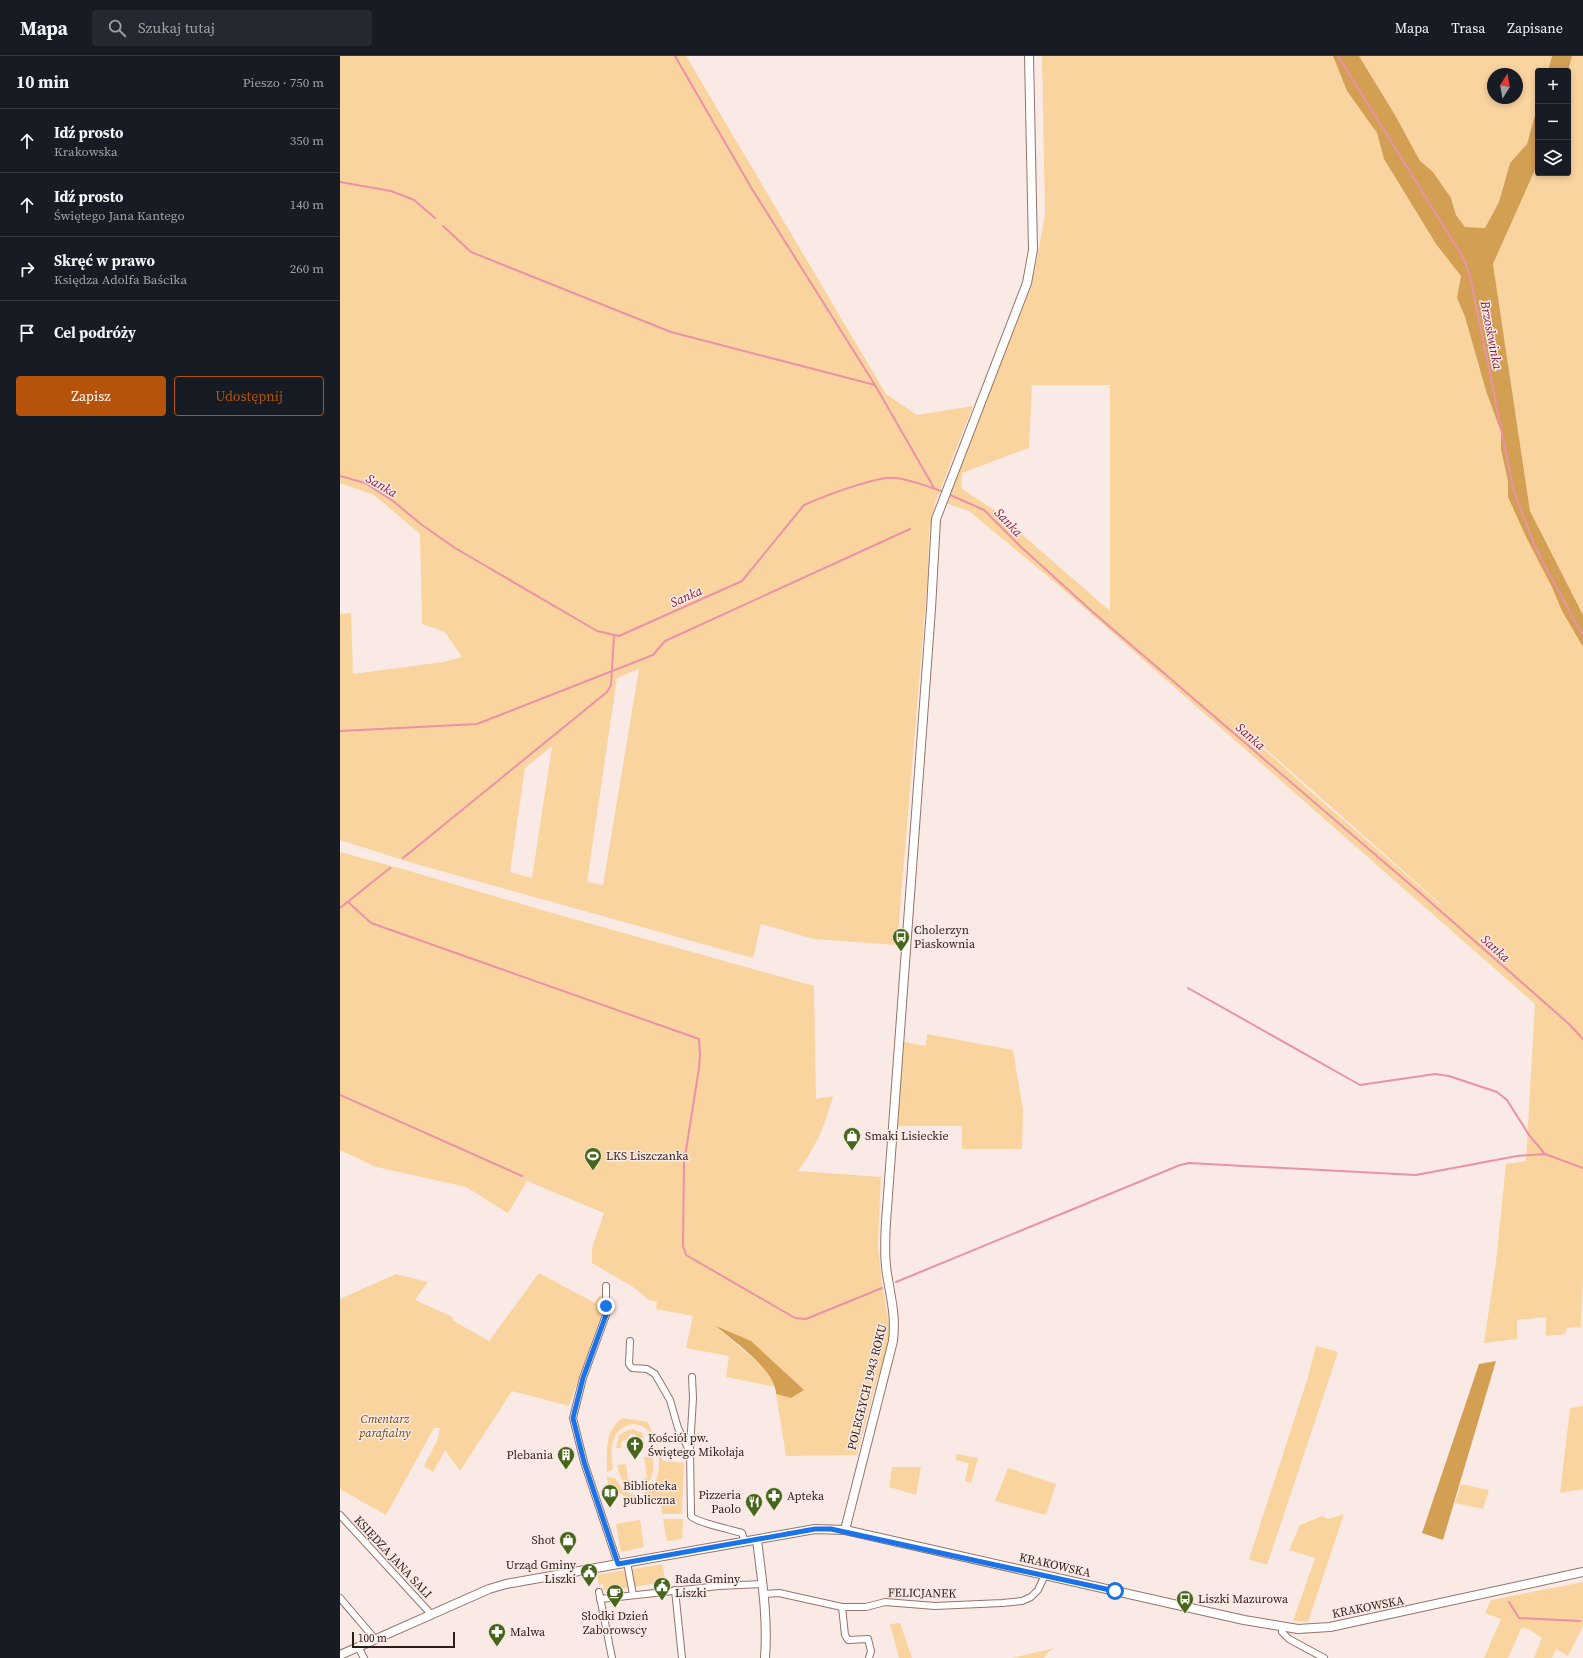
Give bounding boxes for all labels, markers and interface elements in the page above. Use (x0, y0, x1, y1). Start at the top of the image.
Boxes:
search box (92, 10, 372, 46)
text: Mapa (20, 15, 68, 41)
icon: search (106, 17, 128, 39)
text: Szukaj tutaj (138, 17, 215, 38)
text: Mapa (1395, 18, 1429, 38)
text: Trasa (1451, 18, 1485, 38)
text: Zapisane (1507, 18, 1563, 38)
north arrow (1487, 68, 1523, 104)
map controls (1535, 68, 1571, 176)
button: + (1535, 68, 1571, 104)
text: 10 min (16, 70, 69, 94)
text: Pieszo · 750 m (243, 74, 324, 91)
button: − (1535, 104, 1571, 140)
text: Idź prosto (54, 122, 123, 143)
icon: ahead (16, 130, 38, 152)
text: 350 m (290, 132, 324, 149)
button: layers (1535, 140, 1571, 176)
text: Krakowska (54, 143, 118, 160)
text: Idź prosto (54, 186, 123, 207)
icon: ahead (16, 194, 38, 216)
text: 140 m (290, 196, 324, 213)
text: Świętego Jana Kantego (54, 207, 185, 224)
text: Skręć w prawo (54, 250, 155, 271)
icon: right (16, 258, 38, 280)
text: 260 m (290, 260, 324, 277)
text: Księdza Adolfa Baścika (54, 271, 187, 288)
water label: Brzoskwinka (1476, 298, 1507, 371)
icon: arrive (16, 322, 38, 344)
text: Cel podróży (54, 322, 136, 343)
button: Zapisz (16, 376, 166, 416)
button: Udostępnij (174, 376, 324, 416)
water label: Sanka (363, 470, 401, 501)
water label: Sanka (991, 504, 1027, 540)
water label: Sanka (667, 582, 705, 611)
water label: Sanka (1232, 719, 1269, 754)
place label: Cholerzyn Piaskownia (914, 922, 976, 952)
bus stop icon: Cholerzyn Piaskownia (891, 927, 911, 952)
water label: Sanka (1478, 931, 1514, 966)
shop icon: Smaki Lisieckie (842, 1126, 862, 1151)
place label: Smaki Lisieckie (865, 1128, 949, 1144)
sports icon: LKS Liszczanka (583, 1146, 603, 1171)
place label: LKS Liszczanka (606, 1148, 689, 1164)
route end (597, 1297, 615, 1315)
street label: POLEGŁYCH 1943 ROKU (844, 1322, 890, 1452)
park label: Cmentarz parafialny (358, 1411, 411, 1441)
place label: Kościół pw. Świętego Mikołaja (648, 1430, 745, 1460)
church icon: Kościół pw. Świętego Mikołaja (625, 1435, 645, 1460)
building icon: Plebania (556, 1445, 576, 1470)
place label: Plebania (506, 1447, 554, 1463)
place label: Biblioteka publiczna (623, 1478, 678, 1508)
library icon: Biblioteka publiczna (600, 1483, 620, 1508)
pharmacy icon: Apteka (764, 1486, 784, 1511)
place label: Pizzeria Paolo (698, 1487, 742, 1517)
place label: Apteka (787, 1488, 825, 1504)
restaurant icon: Pizzeria Paolo (744, 1492, 764, 1517)
street label: KSIĘDZA JANA SALI (350, 1512, 436, 1602)
shop icon: Shot (558, 1530, 578, 1555)
place label: Shot (531, 1532, 555, 1548)
street label: KRAKOWSKA (1018, 1549, 1092, 1581)
place label: Urząd Gminy Liszki (506, 1557, 577, 1587)
public building icon: Urząd Gminy Liszki (579, 1562, 599, 1587)
place label: Rada Gminy Liszki (675, 1571, 741, 1601)
public building icon: Rada Gminy Liszki (652, 1576, 672, 1601)
route start (1106, 1582, 1124, 1600)
cafe icon: Słodki Dzień Zaborowscy (605, 1583, 625, 1608)
street label: FELICJANEK (888, 1584, 956, 1602)
bus stop icon: Liszki Mazurowa (1175, 1589, 1195, 1614)
place label: Liszki Mazurowa (1198, 1591, 1289, 1607)
street label: KRAKOWSKA (1331, 1592, 1405, 1622)
place label: Słodki Dzień Zaborowscy (582, 1608, 648, 1638)
pharmacy icon: Malwa (487, 1622, 507, 1647)
place label: Malwa (510, 1624, 546, 1640)
scale bar (352, 1630, 455, 1649)
text: 100 m (358, 1631, 387, 1646)

